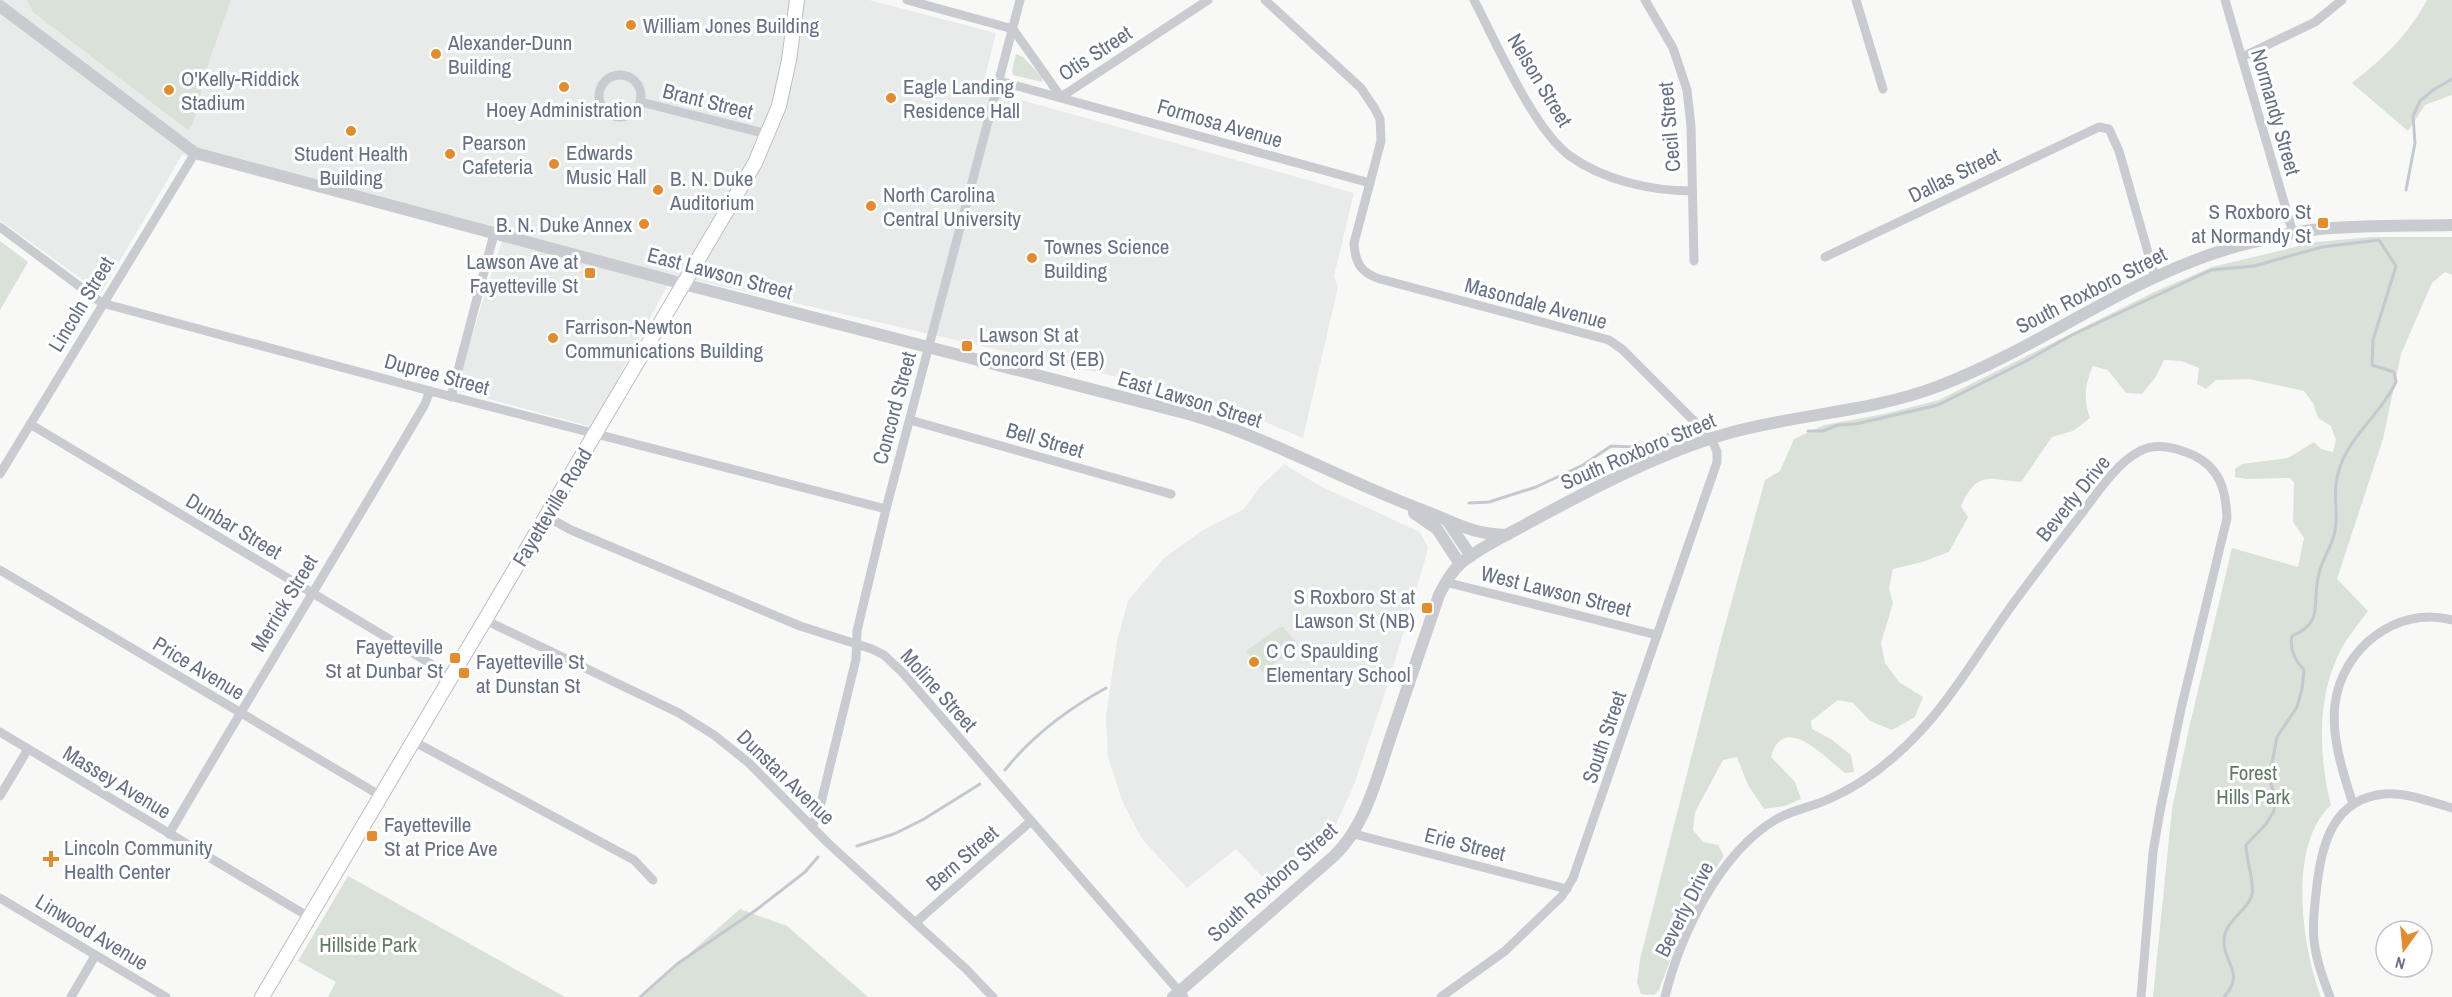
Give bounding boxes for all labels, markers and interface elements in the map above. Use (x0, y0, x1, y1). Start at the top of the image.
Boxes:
place label: William Jones Building (643, 11, 820, 40)
marker: William Jones Building (624, 18, 638, 32)
street label: Otis Street (1053, 18, 1138, 88)
place label: Alexander-Dunn Building (447, 28, 572, 81)
street label: Nelson Street (1501, 28, 1579, 132)
street label: Normandy Street (2244, 45, 2308, 179)
marker: Alexander-Dunn Building (429, 47, 443, 61)
place label: O'Kelly-Riddick Stadium (181, 64, 300, 117)
place label: Eagle Landing Residence Hall (903, 72, 1020, 125)
street label: Brant Street (660, 76, 756, 126)
marker: Hoey Administration (557, 80, 571, 94)
street label: Cecil Street (1651, 81, 1687, 173)
marker: O'Kelly-Riddick Stadium (162, 83, 176, 97)
marker: Eagle Landing Residence Hall (884, 91, 898, 105)
street label: Formosa Avenue (1154, 91, 1286, 155)
place label: Hoey Administration (486, 95, 642, 124)
marker: Student Health Building (344, 124, 358, 138)
place label: Pearson Cafeteria (462, 128, 533, 181)
place label: Edwards Music Hall (566, 138, 646, 191)
place label: Student Health Building (294, 139, 408, 192)
street label: Dallas Street (1903, 140, 2005, 210)
marker: Pearson Cafeteria (443, 147, 457, 161)
marker: Edwards Music Hall (547, 157, 561, 171)
place label: B. N. Duke Auditorium (669, 164, 754, 217)
place label: North Carolina Central University (883, 180, 1021, 233)
marker: B. N. Duke Auditorium (651, 183, 665, 197)
place label: S Roxboro St at Normandy St (2191, 197, 2311, 250)
marker: North Carolina Central University (864, 199, 878, 213)
place label: B. N. Duke Annex (496, 210, 632, 239)
marker: S Roxboro St at Normandy St (2316, 216, 2330, 230)
marker: B. N. Duke Annex (637, 217, 651, 231)
place label: Townes Science Building (1044, 232, 1169, 285)
street label: South Roxboro Street (2011, 239, 2172, 341)
street label: East Lawson Street (644, 240, 796, 306)
place label: Lawson Ave at Fayetteville St (466, 247, 578, 300)
street label: Lincoln Street (41, 251, 121, 357)
marker: Townes Science Building (1025, 251, 1039, 265)
marker: Lawson Ave at Fayetteville St (583, 266, 597, 280)
street label: Masondale Avenue (1462, 270, 1610, 336)
place label: Farrison-Newton Communications Building (565, 312, 764, 365)
place label: Lawson St at Concord St (EB) (979, 320, 1104, 373)
marker: Farrison-Newton Communications Building (546, 331, 560, 345)
marker: Lawson St at Concord St (EB) (960, 339, 974, 353)
street label: Dupree Street (381, 346, 493, 402)
street label: Concord Street (865, 348, 923, 468)
street label: East Lawson Street (1114, 363, 1266, 435)
street label: South Roxboro Street (1556, 405, 1720, 497)
street label: Bell Street (1003, 415, 1087, 465)
street label: Fayetteville Road (505, 442, 599, 572)
street label: Beverly Drive (2029, 449, 2117, 547)
street label: Dunbar Street (181, 486, 288, 566)
street label: Merrick Street (244, 549, 324, 657)
street label: West Lawson Street (1478, 558, 1634, 624)
place label: S Roxboro St at Lawson St (NB) (1293, 582, 1415, 635)
marker: S Roxboro St at Lawson St (NB) (1420, 601, 1434, 615)
street label: Price Avenue (148, 629, 250, 707)
place label: Fayetteville St at Dunbar St (325, 632, 443, 685)
place label: C C Spaulding Elementary School (1266, 636, 1411, 689)
street label: Moline Street (894, 642, 984, 738)
place label: Fayetteville St at Dunstan St (476, 647, 584, 700)
marker: Fayetteville St at Dunbar St (448, 651, 462, 665)
marker: C C Spaulding Elementary School (1247, 655, 1261, 669)
marker: Fayetteville St at Dunstan St (457, 666, 471, 680)
street label: South Street (1575, 687, 1633, 787)
street label: Dunstan Avenue (731, 723, 841, 831)
street label: Massey Avenue (58, 738, 176, 826)
park label: Forest Hills Park (2216, 758, 2290, 811)
place label: Fayetteville St at Price Ave (384, 810, 498, 863)
street label: South Roxboro Street (1201, 816, 1343, 948)
street label: Bern Street (920, 818, 1005, 898)
street label: Erie Street (1422, 820, 1509, 868)
marker: Fayetteville St at Price Ave (365, 829, 379, 843)
place label: Lincoln Community Health Center (64, 833, 213, 886)
marker: Lincoln Community Health Center (42, 850, 60, 868)
street label: Beverly Drive (1648, 856, 1720, 962)
street label: Linwood Avenue (30, 887, 154, 977)
north arrow (2374, 919, 2434, 979)
park label: Hillside Park (319, 930, 417, 959)
text: N (2393, 952, 2408, 975)

